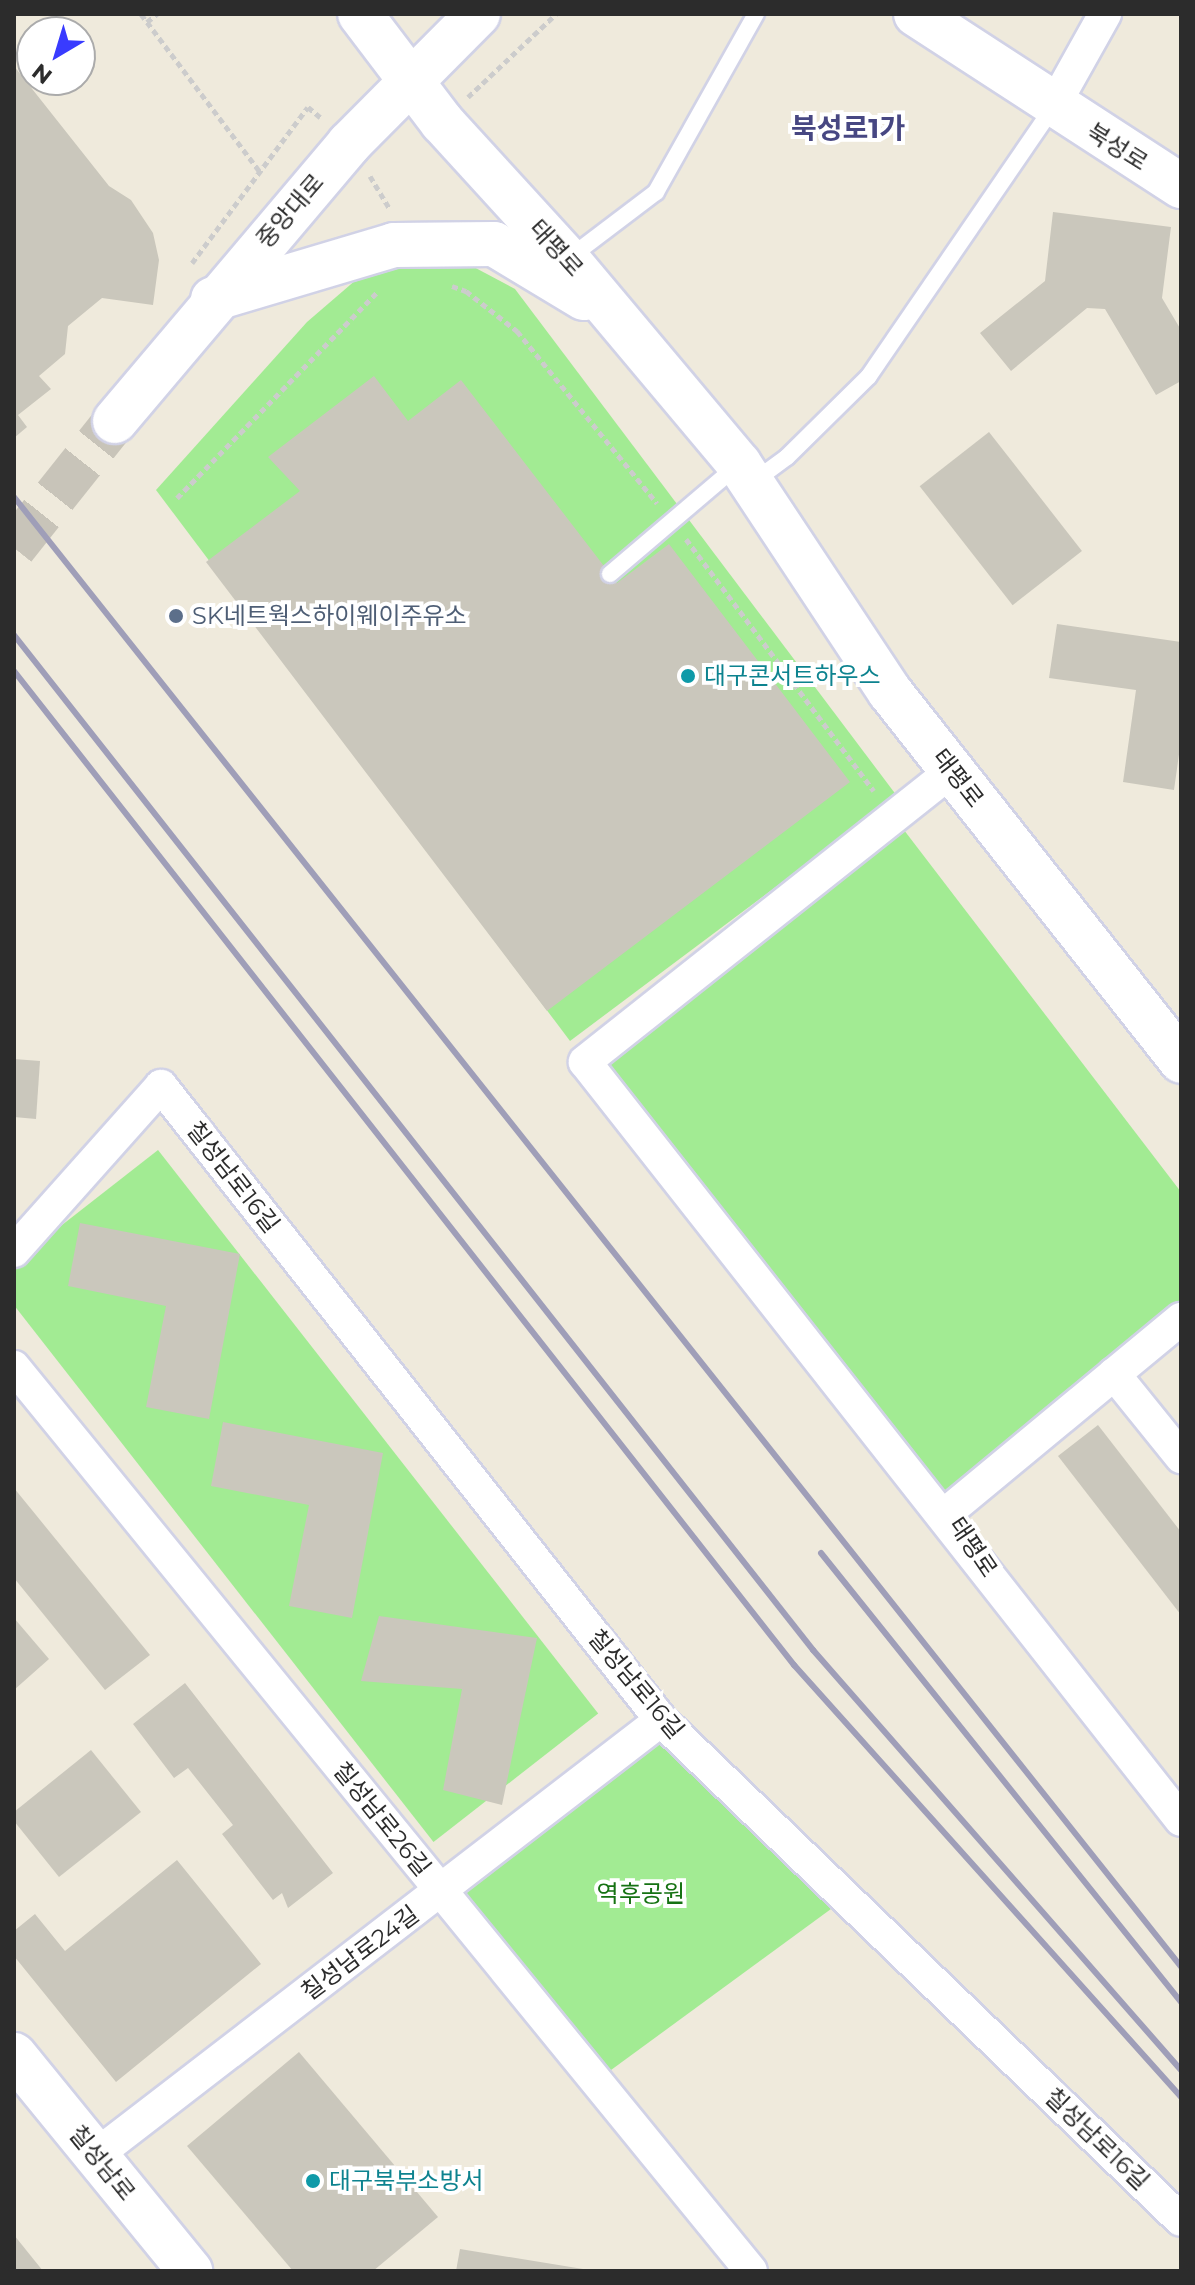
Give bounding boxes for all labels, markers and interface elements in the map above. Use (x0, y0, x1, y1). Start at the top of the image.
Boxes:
north arrow (16, 16, 96, 96)
text: N (27, 58, 57, 90)
district label: 북성로1가 (791, 111, 905, 145)
street label: 북성로 (1081, 117, 1153, 177)
street label: 중앙대로 (250, 168, 330, 254)
street label: 태평로 (523, 214, 589, 282)
place label: SK네트웍스하이웨이주유소 (192, 602, 467, 630)
marker: SK네트웍스하이웨이주유소 (167, 607, 185, 625)
place label: 대구콘서트하우스 (704, 662, 881, 690)
marker: 대구콘서트하우스 (679, 667, 697, 685)
street label: 태평로 (926, 743, 990, 813)
street label: 칠성남로16길 (181, 1115, 285, 1239)
street label: 태평로 (943, 1511, 1003, 1583)
street label: 칠성남로16길 (582, 1624, 690, 1744)
street label: 칠성남로26길 (327, 1756, 437, 1882)
park label: 역후공원 (597, 1880, 685, 1908)
street label: 칠성남로24길 (296, 1900, 424, 2006)
street label: 칠성남로16길 (1039, 2082, 1155, 2196)
street label: 칠성남로 (63, 2120, 141, 2206)
place label: 대구북부소방서 (329, 2167, 484, 2195)
marker: 대구북부소방서 (304, 2172, 322, 2190)

